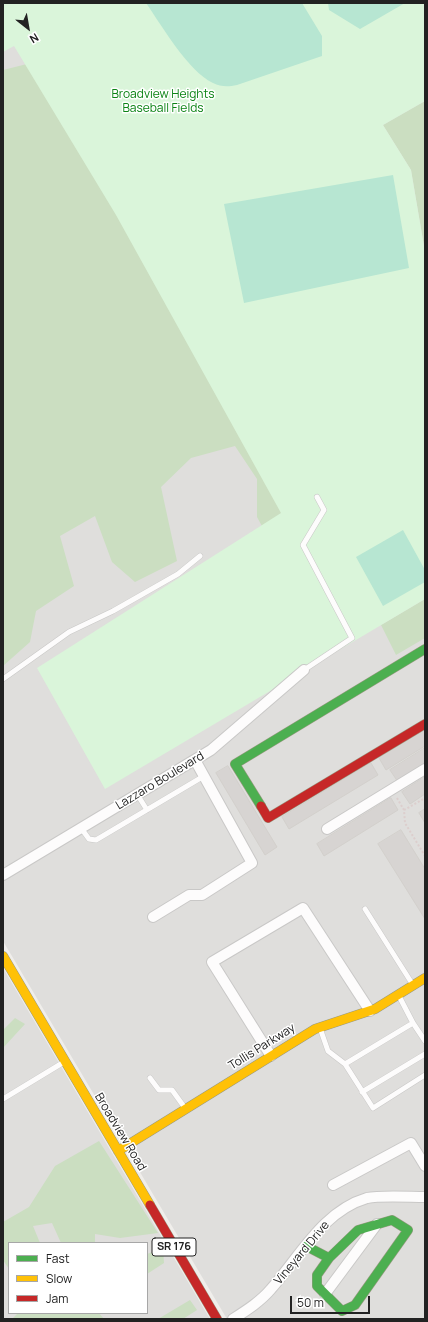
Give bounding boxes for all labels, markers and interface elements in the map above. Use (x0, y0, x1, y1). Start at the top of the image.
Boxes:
north arrow (8, 8, 48, 48)
text: N (27, 30, 42, 47)
park label: Broadview Heights Baseball Fields (111, 88, 215, 116)
street label: Lazzaro Boulevard (113, 749, 207, 813)
street label: Tollis Parkway (226, 1021, 298, 1073)
street label: Broadview Road (91, 1091, 149, 1173)
street label: Vineyard Drive (271, 1218, 333, 1288)
road number: SR 176 (152, 1238, 196, 1256)
legend (8, 1242, 148, 1314)
text: Fast (46, 1250, 70, 1267)
text: Slow (46, 1270, 72, 1287)
scale bar (292, 1288, 372, 1314)
text: Jam (46, 1290, 68, 1307)
text: 50 m (297, 1294, 324, 1311)

